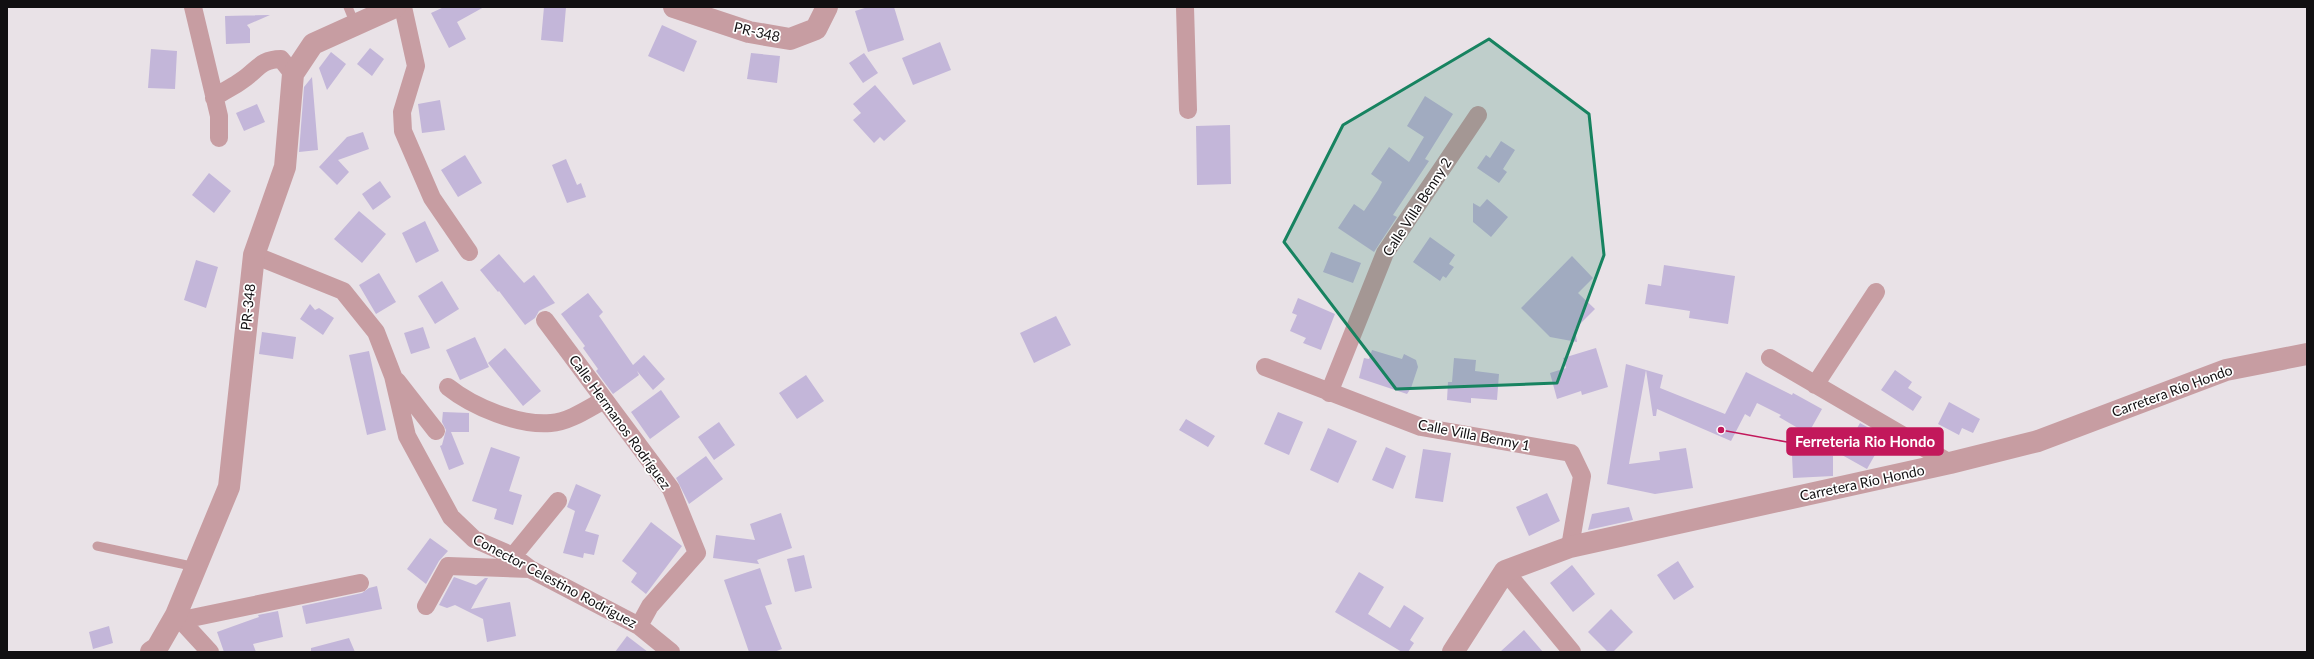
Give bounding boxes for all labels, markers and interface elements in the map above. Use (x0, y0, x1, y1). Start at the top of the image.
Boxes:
street label: PR-348 (732, 18, 782, 45)
street label: Calle Villa Benny 2 (1378, 154, 1455, 259)
street label: PR-348 (237, 283, 258, 331)
street label: Calle Hermanos Rodríguez (566, 351, 675, 492)
street label: Carretera Río Hondo (2109, 361, 2234, 420)
street label: Calle Villa Benny 1 (1417, 415, 1532, 454)
callout: Ferreteria Rio Hondo (1787, 428, 1943, 455)
text: Ferreteria Rio Hondo (1795, 432, 1935, 450)
street label: Carretera Río Hondo (1798, 461, 1926, 504)
street label: Conector Celestino Rodríguez (470, 530, 640, 631)

